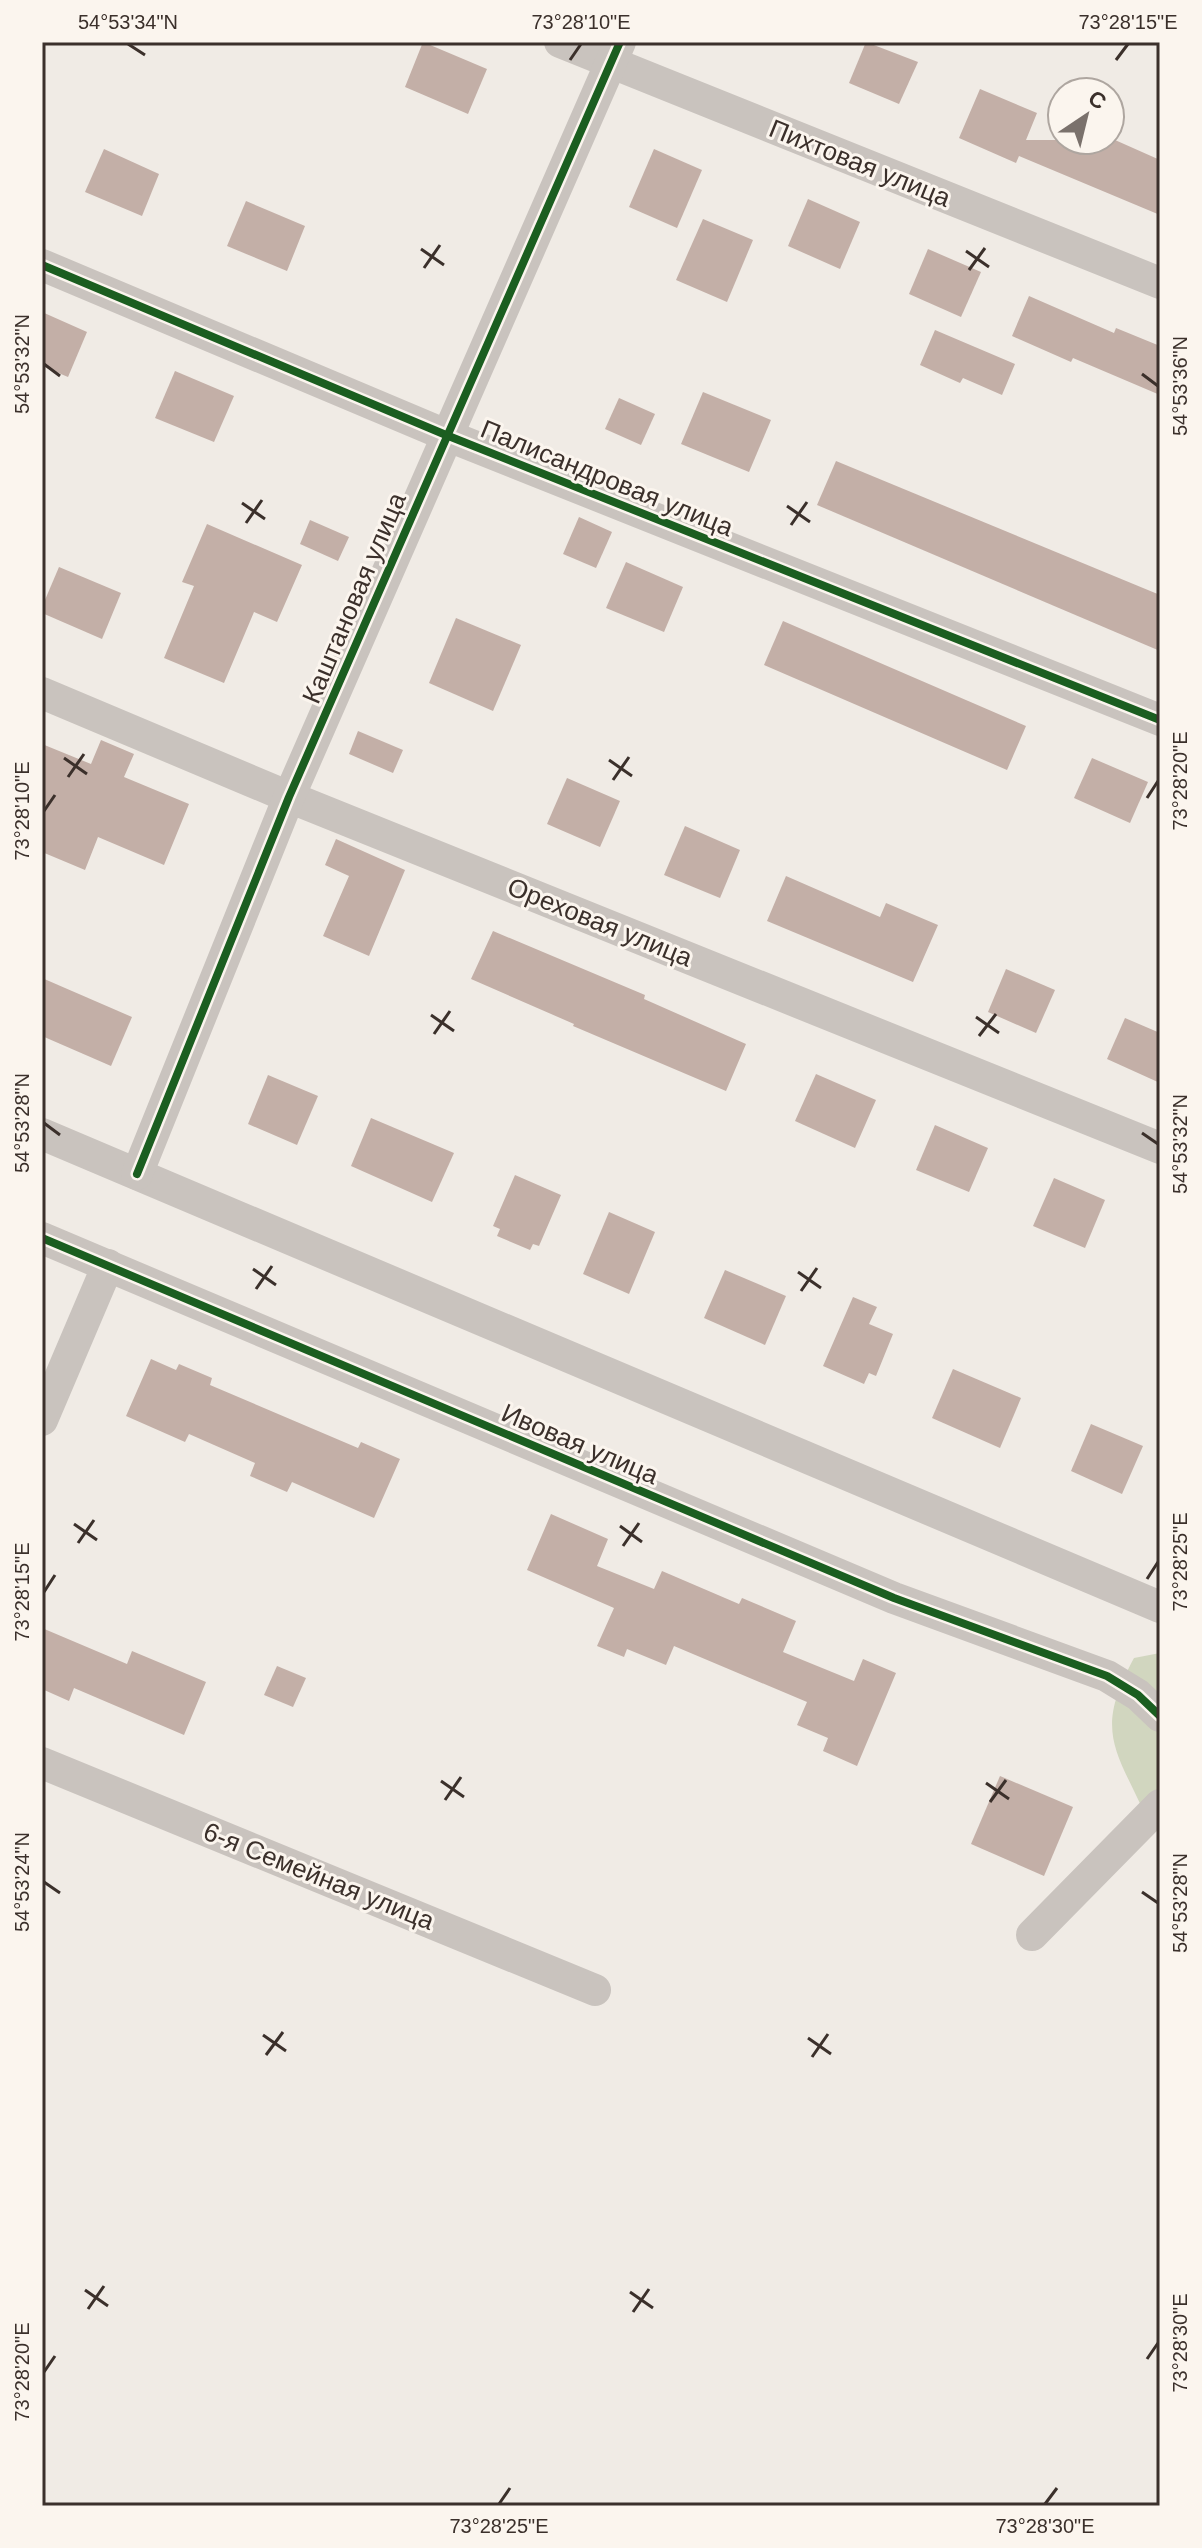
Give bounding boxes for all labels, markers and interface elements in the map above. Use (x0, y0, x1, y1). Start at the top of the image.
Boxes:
text: 54°53'34"N (78, 11, 178, 33)
text: 73°28'10"E (532, 11, 631, 33)
text: 73°28'15"E (1079, 11, 1178, 33)
north arrow (1046, 76, 1126, 156)
text: С (1084, 85, 1111, 115)
street label: Пихтовая улица (765, 113, 955, 213)
text: 54°53'32"N (11, 314, 33, 414)
text: 54°53'36"N (1169, 336, 1191, 436)
street label: Палисандровая улица (476, 414, 738, 543)
street label: Каштановая улица (296, 488, 412, 708)
text: 73°28'20"E (1169, 732, 1191, 831)
text: 73°28'10"E (11, 762, 33, 861)
street label: Ореховая улица (503, 871, 697, 973)
text: 54°53'28"N (11, 1073, 33, 1173)
text: 54°53'32"N (1169, 1094, 1191, 1194)
street label: Ивовая улица (497, 1397, 663, 1491)
text: 73°28'25"E (1169, 1513, 1191, 1612)
text: 73°28'15"E (11, 1543, 33, 1642)
street label: 6-я Семейная улица (199, 1816, 439, 1936)
text: 54°53'24"N (11, 1832, 33, 1932)
text: 54°53'28"N (1169, 1853, 1191, 1953)
text: 73°28'30"E (1169, 2294, 1191, 2393)
text: 73°28'20"E (11, 2323, 33, 2422)
text: 73°28'25"E (450, 2515, 549, 2537)
text: 73°28'30"E (996, 2515, 1095, 2537)

